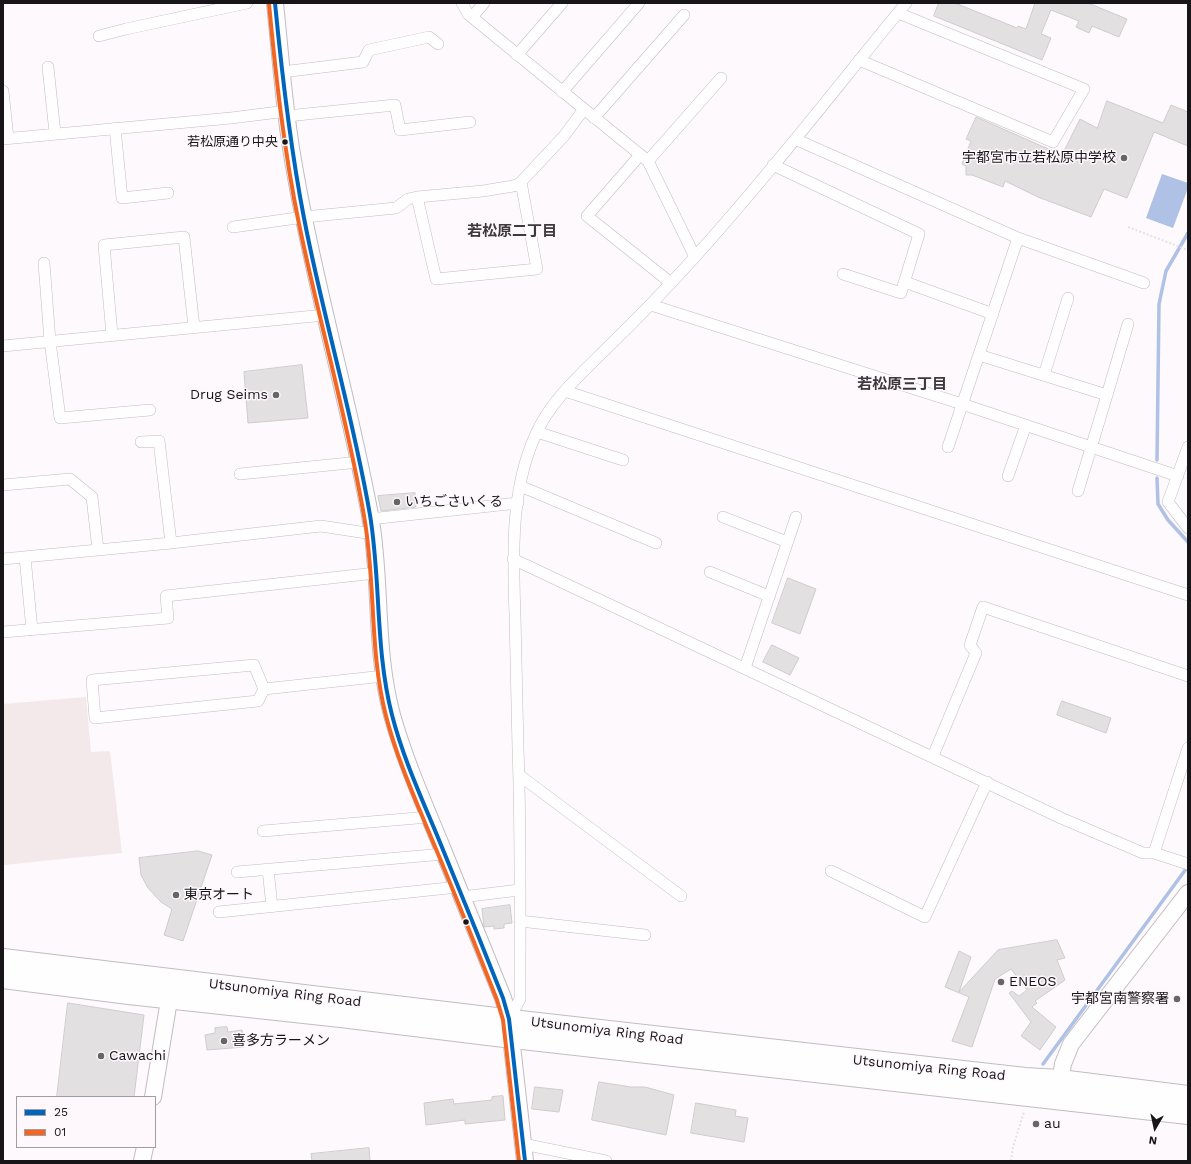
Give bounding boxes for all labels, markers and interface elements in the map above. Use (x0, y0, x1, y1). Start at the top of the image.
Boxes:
place label: 若松原通り中央 (187, 134, 278, 150)
marker: 若松原通り中央 (280, 137, 290, 147)
place label: 宇都宮市立若松原中学校 (962, 150, 1116, 166)
marker: 宇都宮市立若松原中学校 (1119, 153, 1129, 163)
district label: 若松原二丁目 (467, 223, 557, 241)
district label: 若松原三丁目 (857, 376, 947, 394)
place label: Drug Seims (190, 387, 268, 403)
marker: Drug Seims (271, 390, 281, 400)
place label: いちごさいくる (405, 494, 503, 510)
marker: いちごさいくる (392, 497, 402, 507)
place label: 東京オート (184, 887, 254, 903)
marker: 東京オート (171, 890, 181, 900)
unlabelled marker (461, 917, 471, 927)
place label: ENEOS (1009, 974, 1056, 990)
street label: Utsunomiya Ring Road (208, 975, 362, 1011)
marker: ENEOS (996, 977, 1006, 987)
place label: 宇都宮南警察署 (1071, 991, 1169, 1007)
marker: 宇都宮南警察署 (1172, 994, 1182, 1004)
street label: Utsunomiya Ring Road (530, 1013, 684, 1049)
place label: 喜多方ラーメン (232, 1033, 330, 1049)
marker: 喜多方ラーメン (219, 1036, 229, 1046)
place label: Cawachi (109, 1048, 166, 1064)
marker: Cawachi (96, 1051, 106, 1061)
street label: Utsunomiya Ring Road (852, 1052, 1006, 1084)
legend (16, 1096, 156, 1148)
text: 25 (54, 1105, 68, 1119)
north arrow (1135, 1108, 1175, 1148)
place label: au (1044, 1116, 1061, 1132)
marker: au (1031, 1119, 1041, 1129)
text: 01 (54, 1125, 66, 1139)
text: N (1148, 1133, 1158, 1147)

